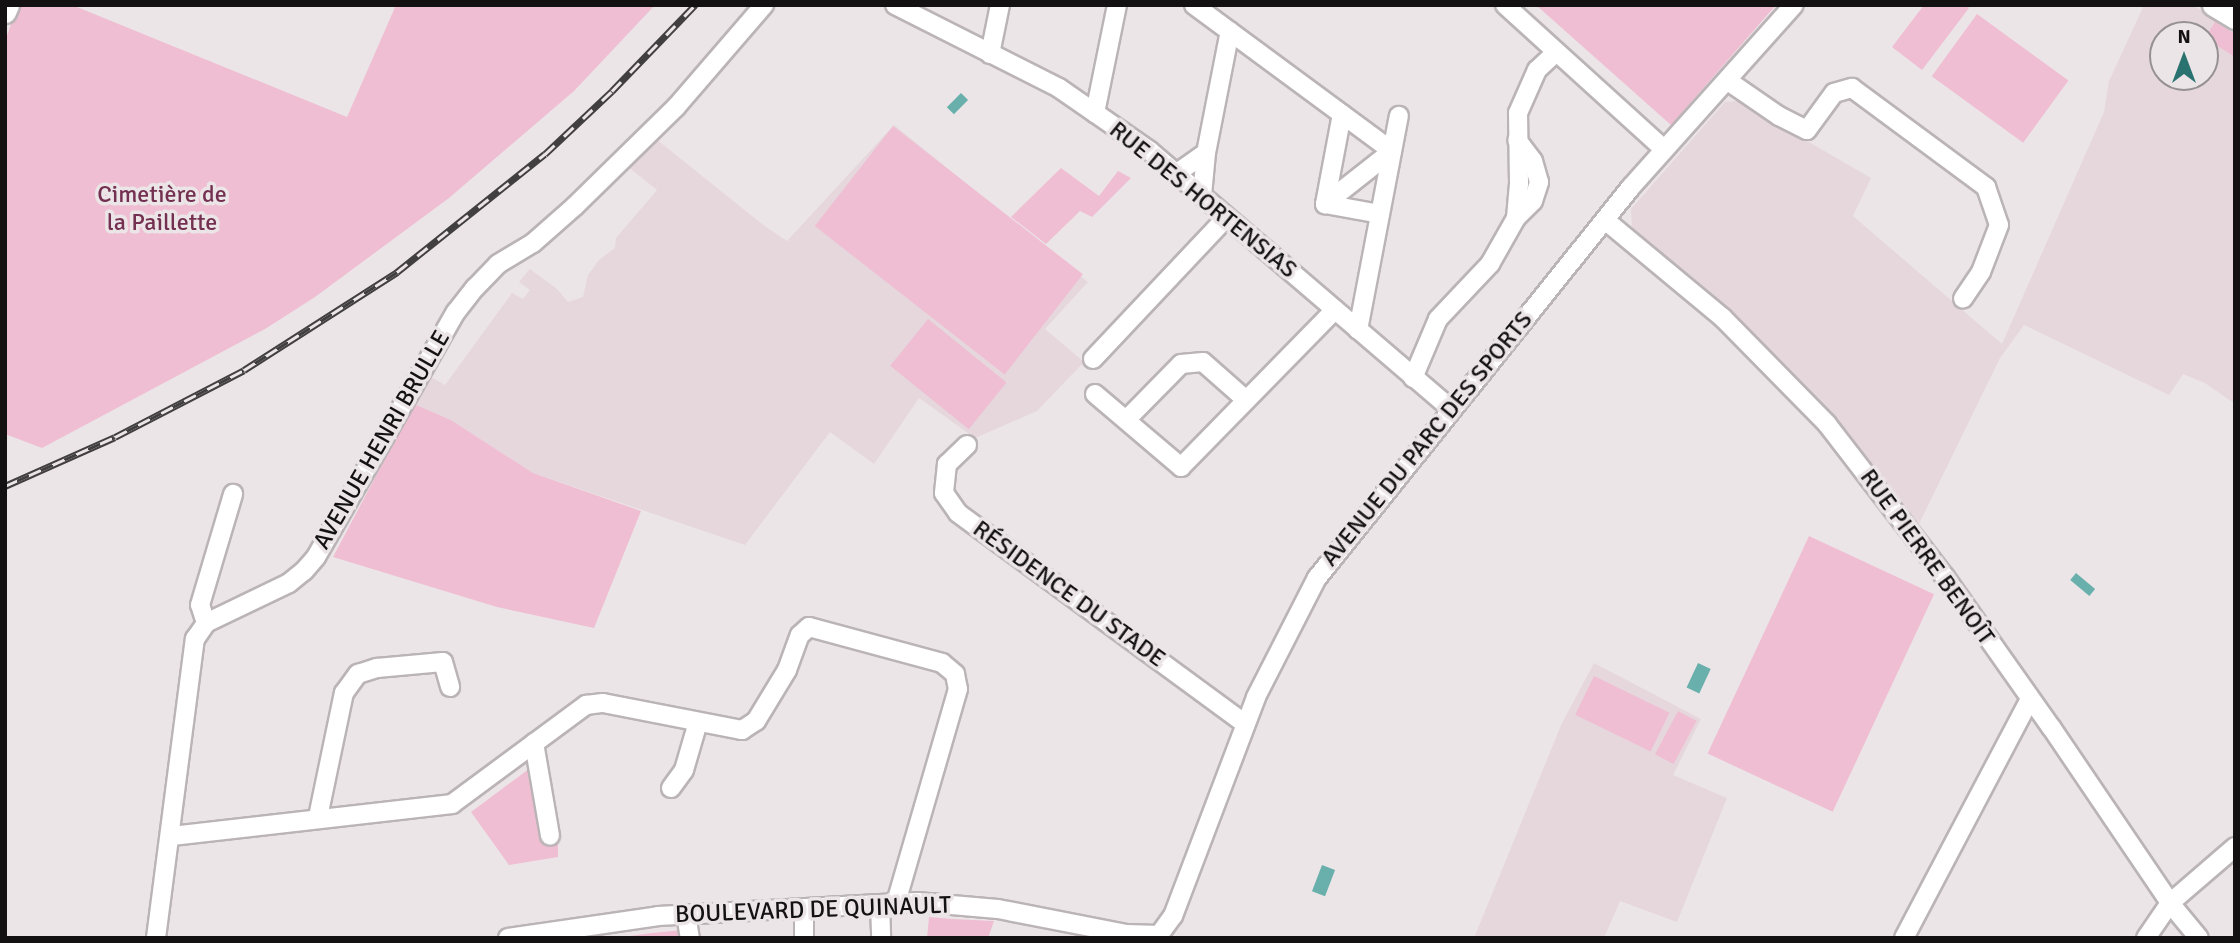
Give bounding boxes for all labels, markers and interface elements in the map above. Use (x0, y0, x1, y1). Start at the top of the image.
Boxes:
north arrow (2149, 21, 2219, 91)
text: N (2177, 25, 2191, 49)
street label: RUE DES HORTENSIAS (1103, 116, 1303, 284)
park label: Cimetière de la Paillette (97, 181, 227, 237)
street label: AVENUE DU PARC DES SPORTS (1315, 306, 1539, 572)
street label: AVENUE HENRI BRULLE (308, 326, 456, 554)
street label: RUE PIERRE BENOÎT (1854, 464, 2000, 650)
street label: RÉSIDENCE DU STADE (967, 514, 1171, 674)
street label: BOULEVARD DE QUINAULT (675, 891, 951, 929)

